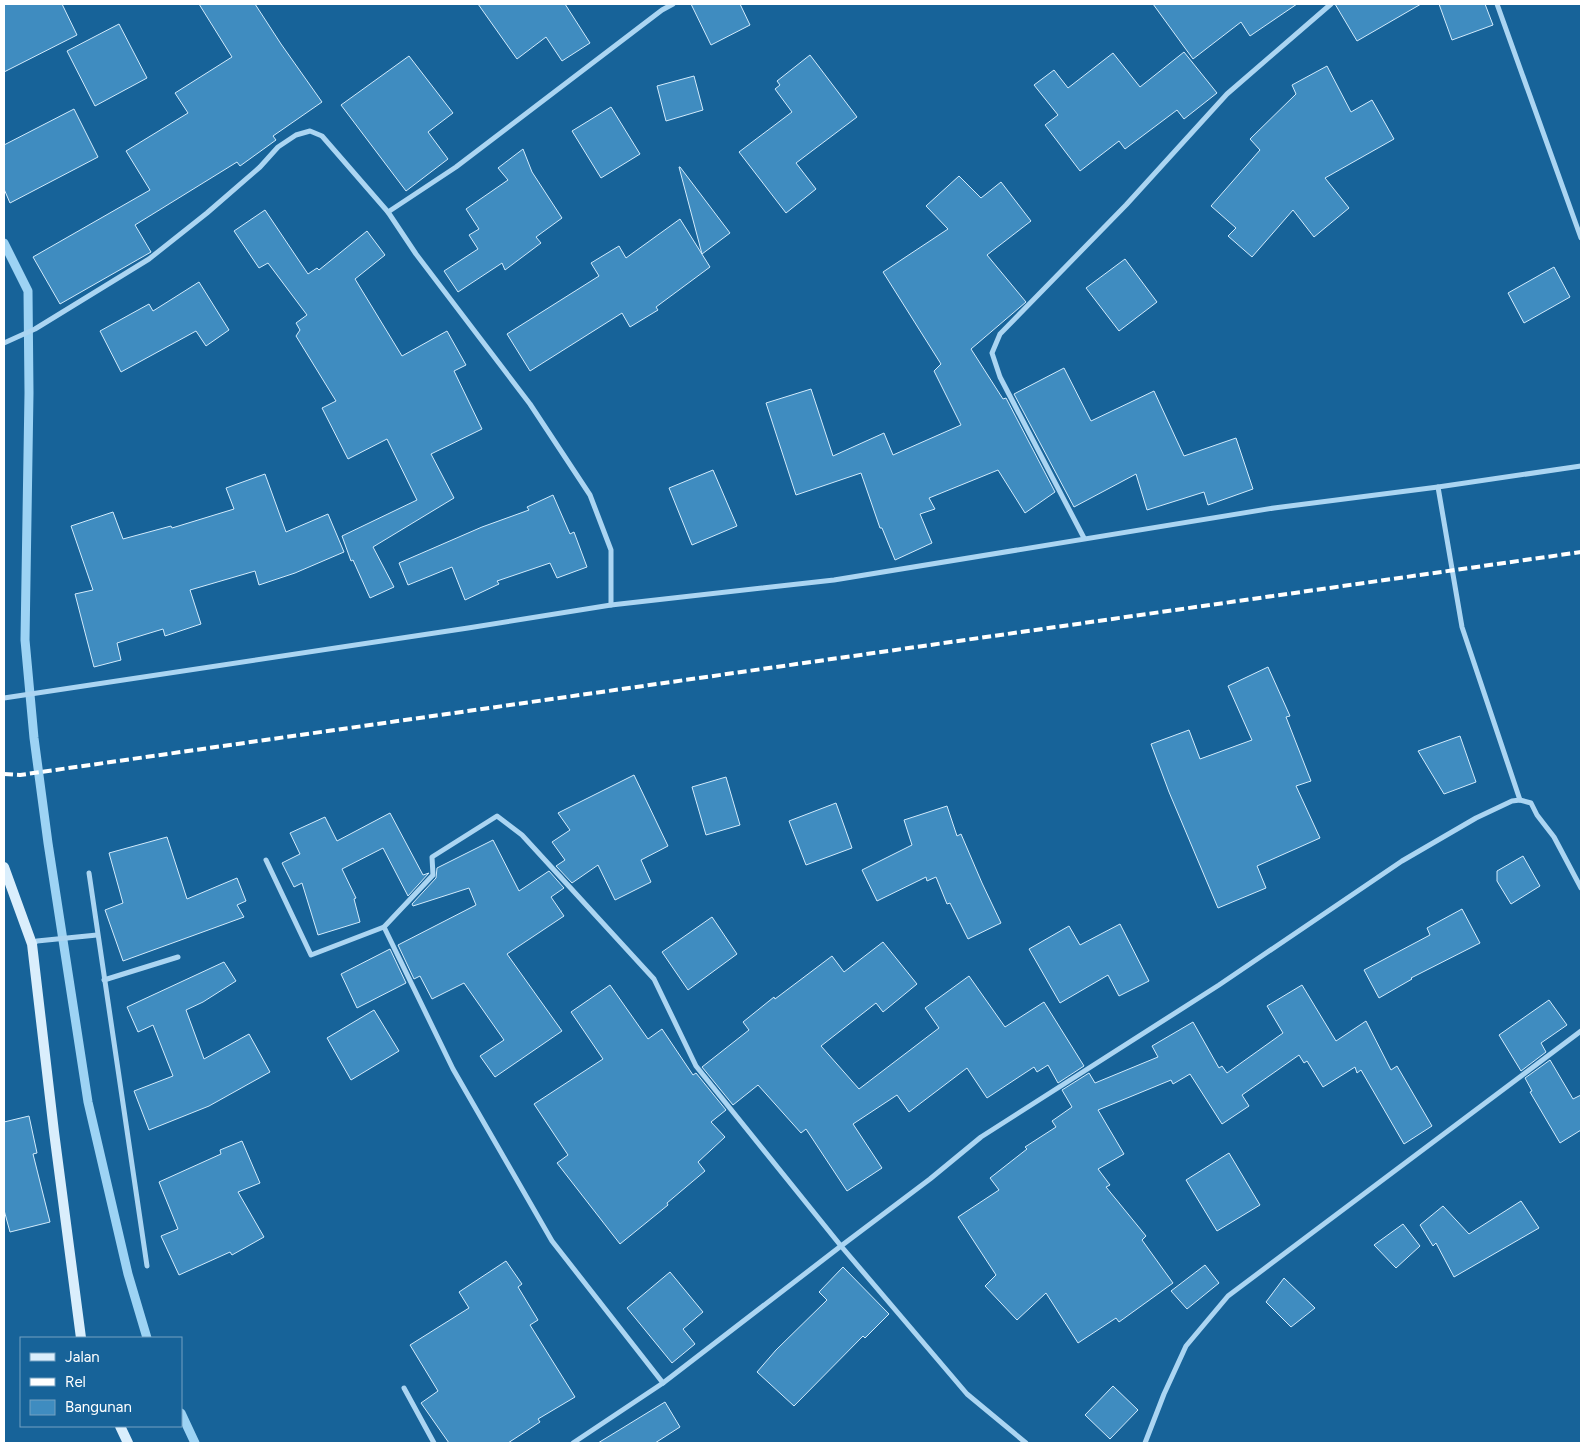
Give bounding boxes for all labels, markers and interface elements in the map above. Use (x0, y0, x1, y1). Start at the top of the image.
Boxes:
legend (20, 1337, 182, 1427)
text: Jalan (65, 1348, 100, 1366)
text: Rel (65, 1373, 86, 1391)
text: Bangunan (65, 1398, 132, 1416)

